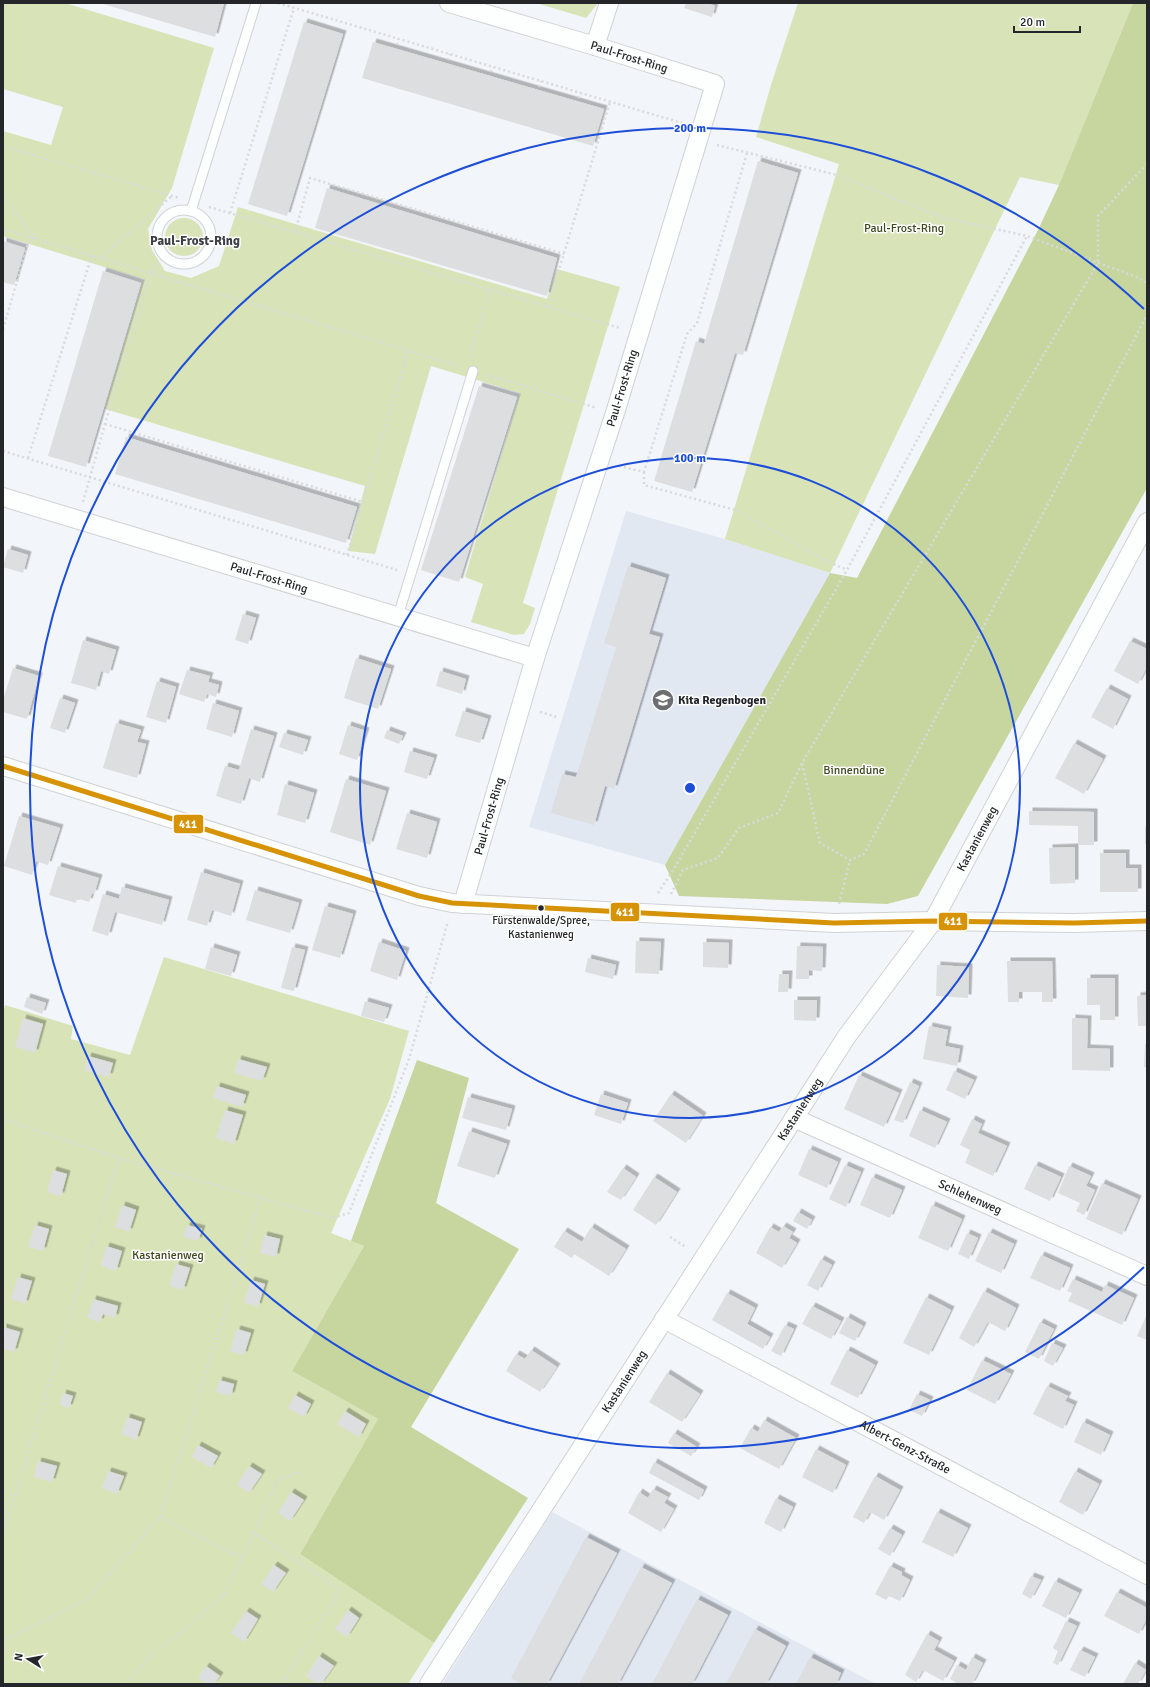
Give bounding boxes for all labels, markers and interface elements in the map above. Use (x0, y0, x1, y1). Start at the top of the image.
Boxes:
scale bar (1014, 8, 1080, 34)
text: 20 m (1020, 15, 1045, 30)
street label: Paul-Frost-Ring (589, 38, 670, 77)
text: 200 m (674, 121, 706, 136)
park label: Paul-Frost-Ring (864, 221, 944, 236)
district label: Paul-Frost-Ring (150, 233, 240, 249)
street label: Paul-Frost-Ring (604, 348, 641, 429)
text: 100 m (674, 451, 706, 466)
street label: Paul-Frost-Ring (228, 559, 310, 597)
school or university icon: Kita Regenbogen (650, 687, 676, 713)
place label: Kita Regenbogen (678, 693, 766, 708)
park label: Binnendüne (823, 763, 885, 778)
street label: Paul-Frost-Ring (471, 776, 508, 857)
centre of rings (683, 781, 697, 795)
street label: Kastanienweg (954, 804, 1001, 874)
line badge: 411 (173, 814, 204, 834)
text: 411 (179, 818, 197, 831)
line badge: 411 (610, 902, 640, 922)
marker: Fürstenwalde/Spree, Kastanienweg (536, 903, 546, 913)
text: 411 (616, 906, 634, 919)
line badge: 411 (938, 912, 968, 931)
place label: Fürstenwalde/Spree, Kastanienweg (492, 914, 590, 941)
text: 411 (944, 915, 962, 928)
street label: Kastanienweg (774, 1075, 826, 1144)
street label: Schlehenweg (936, 1177, 1004, 1218)
park label: Kastanienweg (132, 1248, 204, 1263)
street label: Kastanienweg (599, 1347, 650, 1416)
street label: Albert-Genz-Straße (857, 1417, 953, 1478)
north arrow (8, 1639, 48, 1679)
text: N (12, 1652, 26, 1662)

